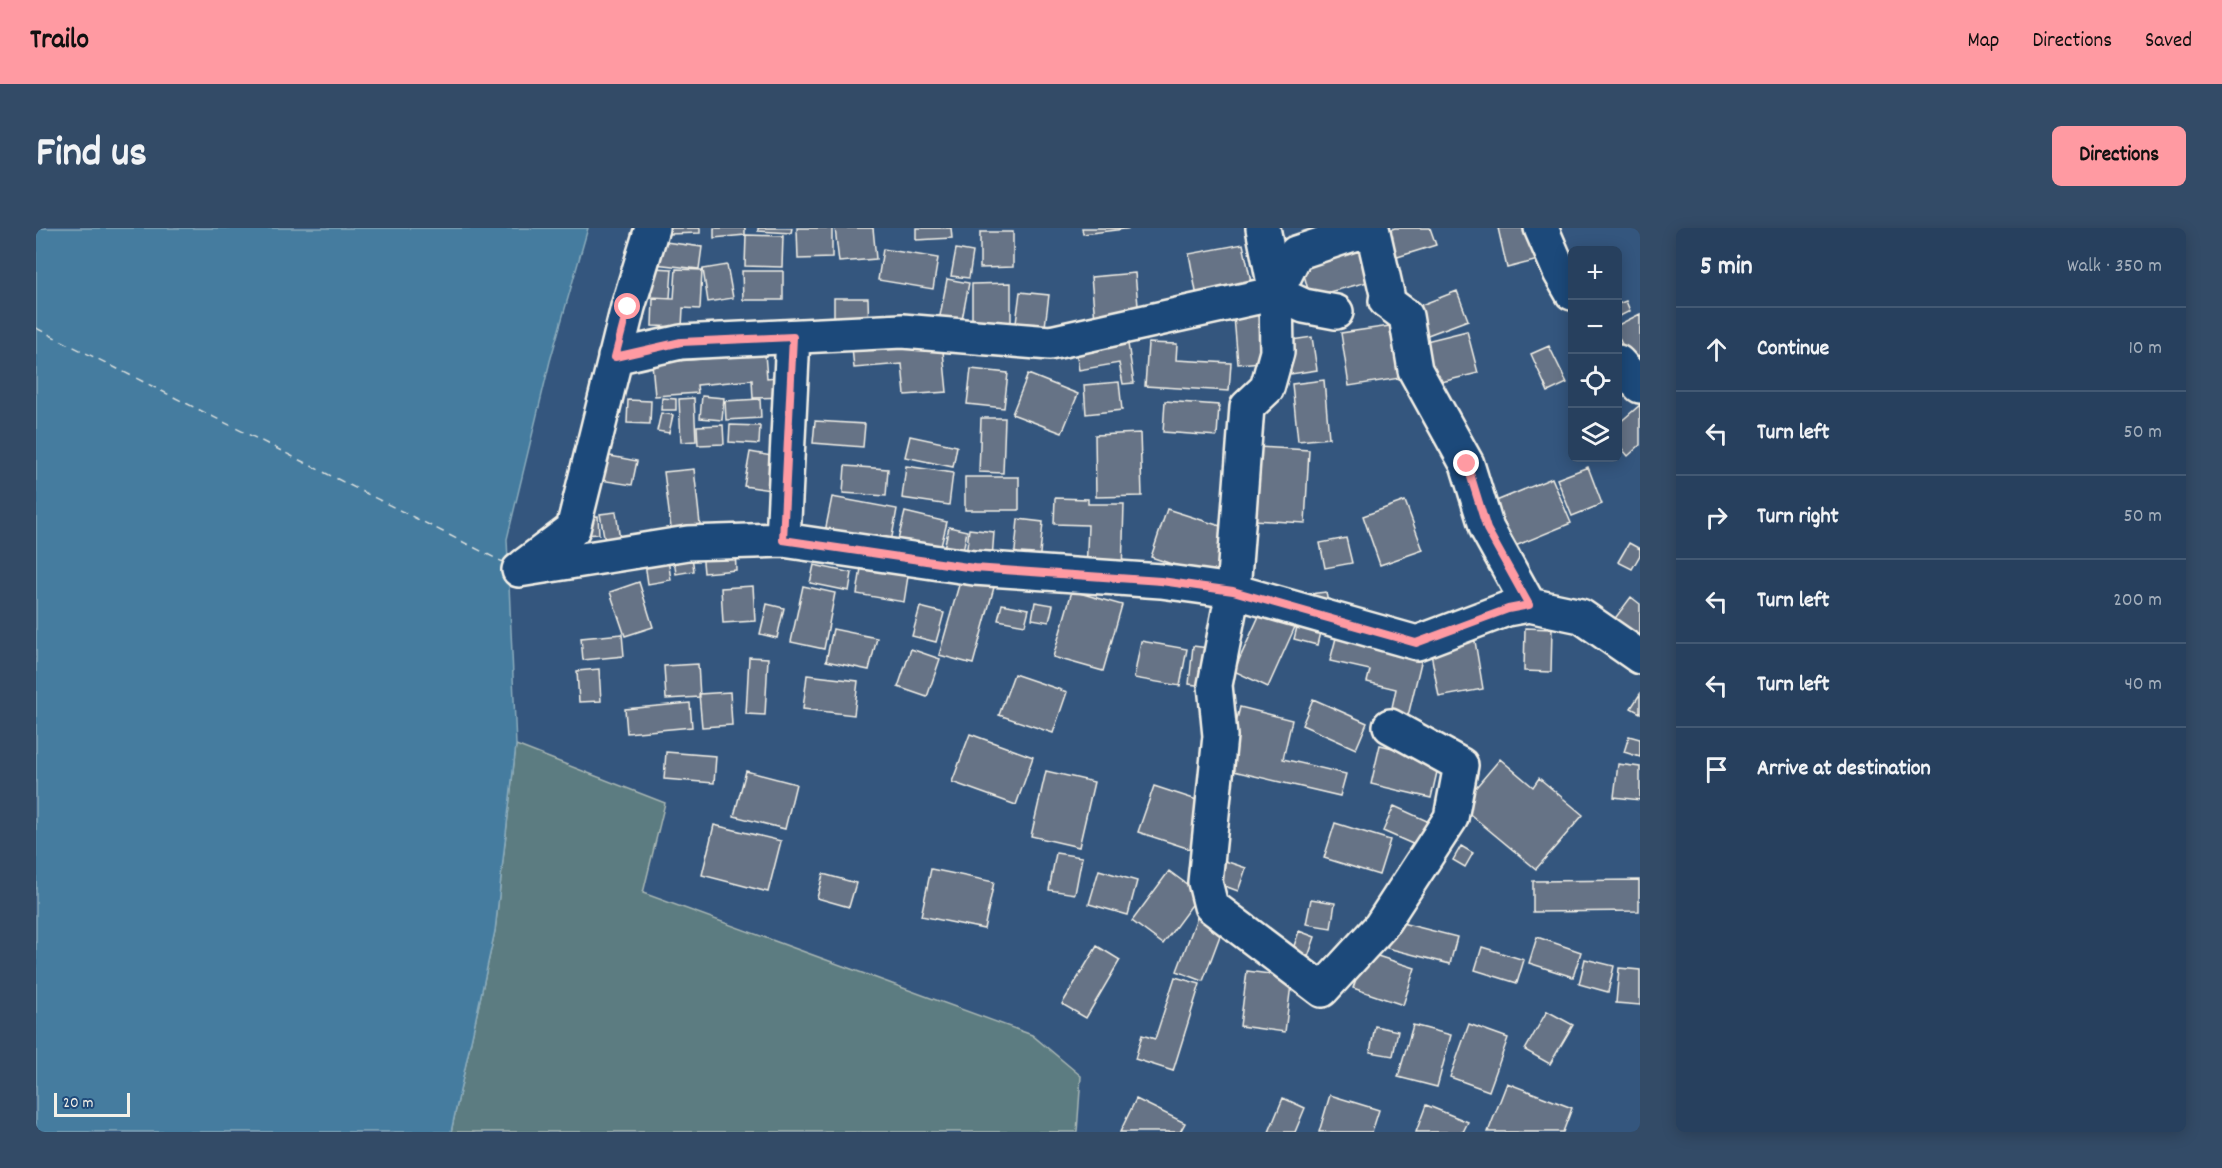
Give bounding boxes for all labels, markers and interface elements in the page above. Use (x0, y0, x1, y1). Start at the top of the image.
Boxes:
text: Trailo (30, 22, 89, 62)
text: Map (1968, 27, 1999, 57)
text: Directions (2032, 27, 2112, 57)
text: Saved (2145, 27, 2192, 57)
text: Find us (36, 126, 147, 186)
button: Directions (2052, 126, 2186, 186)
map controls (1568, 246, 1622, 462)
button: + (1568, 246, 1622, 300)
text: 5 min (1700, 249, 1753, 286)
text: Walk · 350 m (2067, 253, 2162, 281)
route start (614, 293, 640, 319)
button: − (1568, 300, 1622, 354)
icon: ahead (1700, 333, 1733, 366)
text: Continue (1757, 334, 1829, 365)
text: 10 m (2128, 335, 2162, 363)
button: locate (1568, 354, 1622, 408)
button: layers (1568, 408, 1622, 462)
icon: left (1700, 417, 1733, 450)
text: Turn left (1757, 418, 1829, 449)
text: 50 m (2124, 419, 2162, 447)
route end (1453, 450, 1479, 476)
icon: right (1700, 501, 1733, 534)
text: Turn right (1757, 502, 1839, 533)
text: 50 m (2124, 503, 2162, 531)
icon: left (1700, 585, 1733, 618)
text: Turn left (1757, 586, 1829, 617)
text: 200 m (2113, 587, 2162, 615)
icon: left (1700, 669, 1733, 702)
text: Turn left (1757, 670, 1829, 701)
text: 40 m (2124, 671, 2162, 699)
icon: arrive (1700, 753, 1733, 786)
text: Arrive at destination (1757, 754, 1931, 785)
scale bar (54, 1090, 130, 1118)
text: 20 m (63, 1092, 93, 1115)

